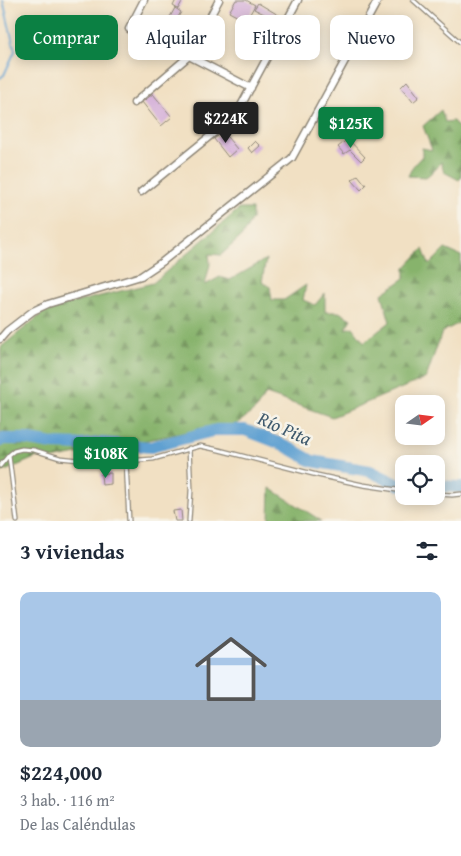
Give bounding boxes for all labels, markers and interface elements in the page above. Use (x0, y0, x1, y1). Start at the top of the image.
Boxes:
chip: Comprar (15, 15, 118, 60)
chip: Alquilar (128, 15, 225, 60)
chip: Filtros (235, 15, 320, 60)
chip: Nuevo (330, 15, 413, 60)
pin: $224K (191, 102, 261, 144)
text: $224K (204, 106, 248, 130)
pin: $125K (316, 106, 386, 149)
text: $125K (329, 111, 373, 135)
north arrow (395, 395, 445, 445)
map controls (395, 395, 445, 505)
water label: Río Pita (253, 403, 316, 452)
pin: $108K (71, 436, 141, 479)
text: $108K (84, 441, 128, 465)
button: locate (395, 455, 445, 505)
text: 3 viviendas (20, 536, 125, 567)
icon: filters (413, 537, 441, 565)
icon: home (186, 624, 276, 714)
text: $224,000 (20, 757, 102, 788)
text: 3 hab. · 116 m² (20, 788, 115, 812)
text: De las Caléndulas (20, 812, 136, 836)

